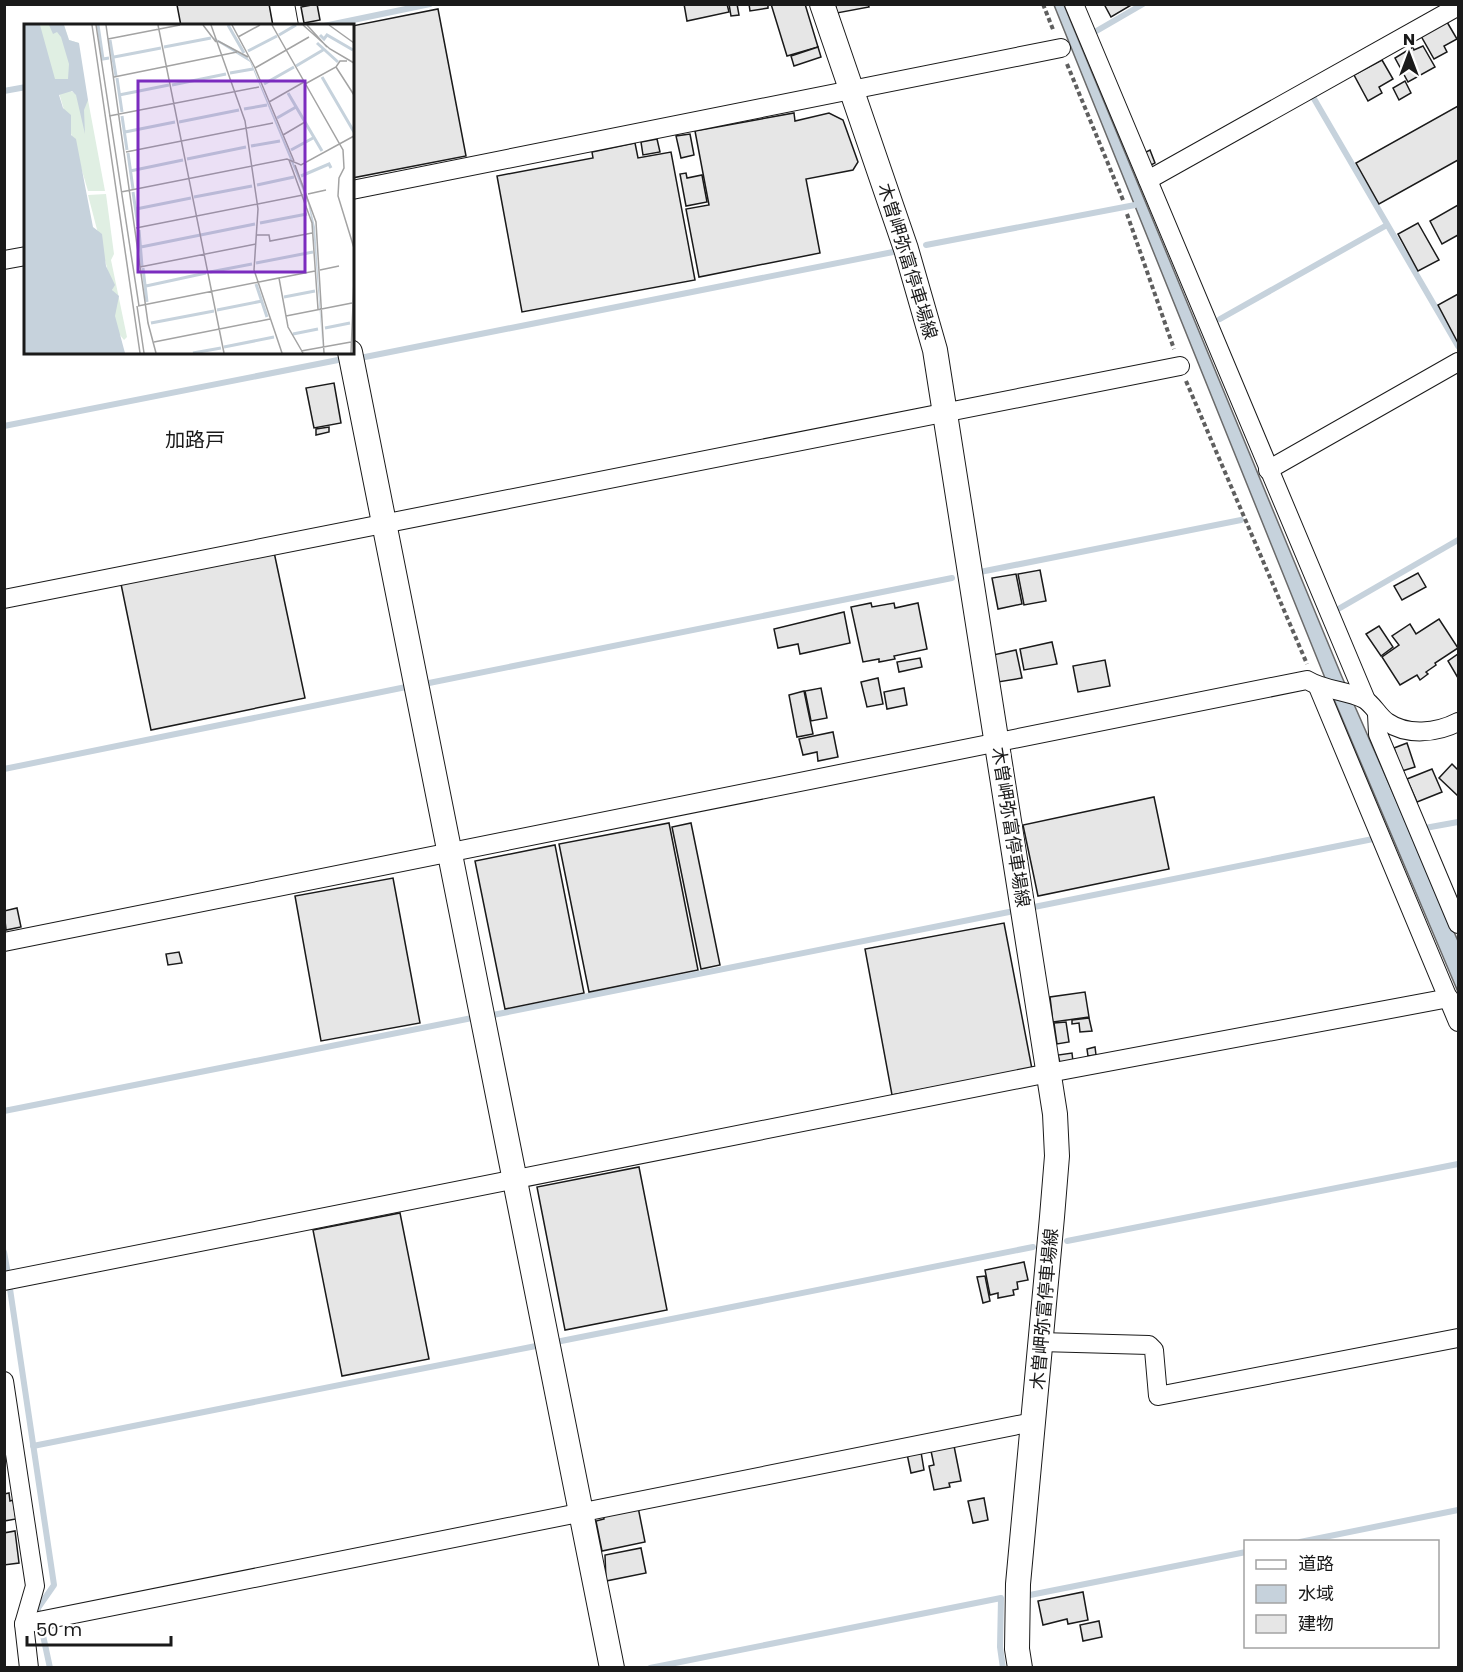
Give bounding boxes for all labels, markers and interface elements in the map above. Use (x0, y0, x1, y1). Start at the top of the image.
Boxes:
inset map (24, 24, 354, 354)
north arrow (1379, 24, 1439, 84)
text: N (1403, 28, 1415, 51)
street label: 木曽岬弥富停車場線 (872, 180, 944, 342)
district label: 加路戸 (165, 426, 225, 454)
street label: 木曽岬弥富停車場線 (986, 745, 1036, 909)
street label: 木曽岬弥富停車場線 (1024, 1227, 1064, 1391)
legend (1244, 1540, 1439, 1648)
text: 道路 (1298, 1551, 1334, 1576)
text: 水域 (1298, 1581, 1334, 1606)
scale bar (27, 1609, 171, 1647)
text: 建物 (1298, 1611, 1334, 1636)
text: 50 m (36, 1617, 82, 1642)

